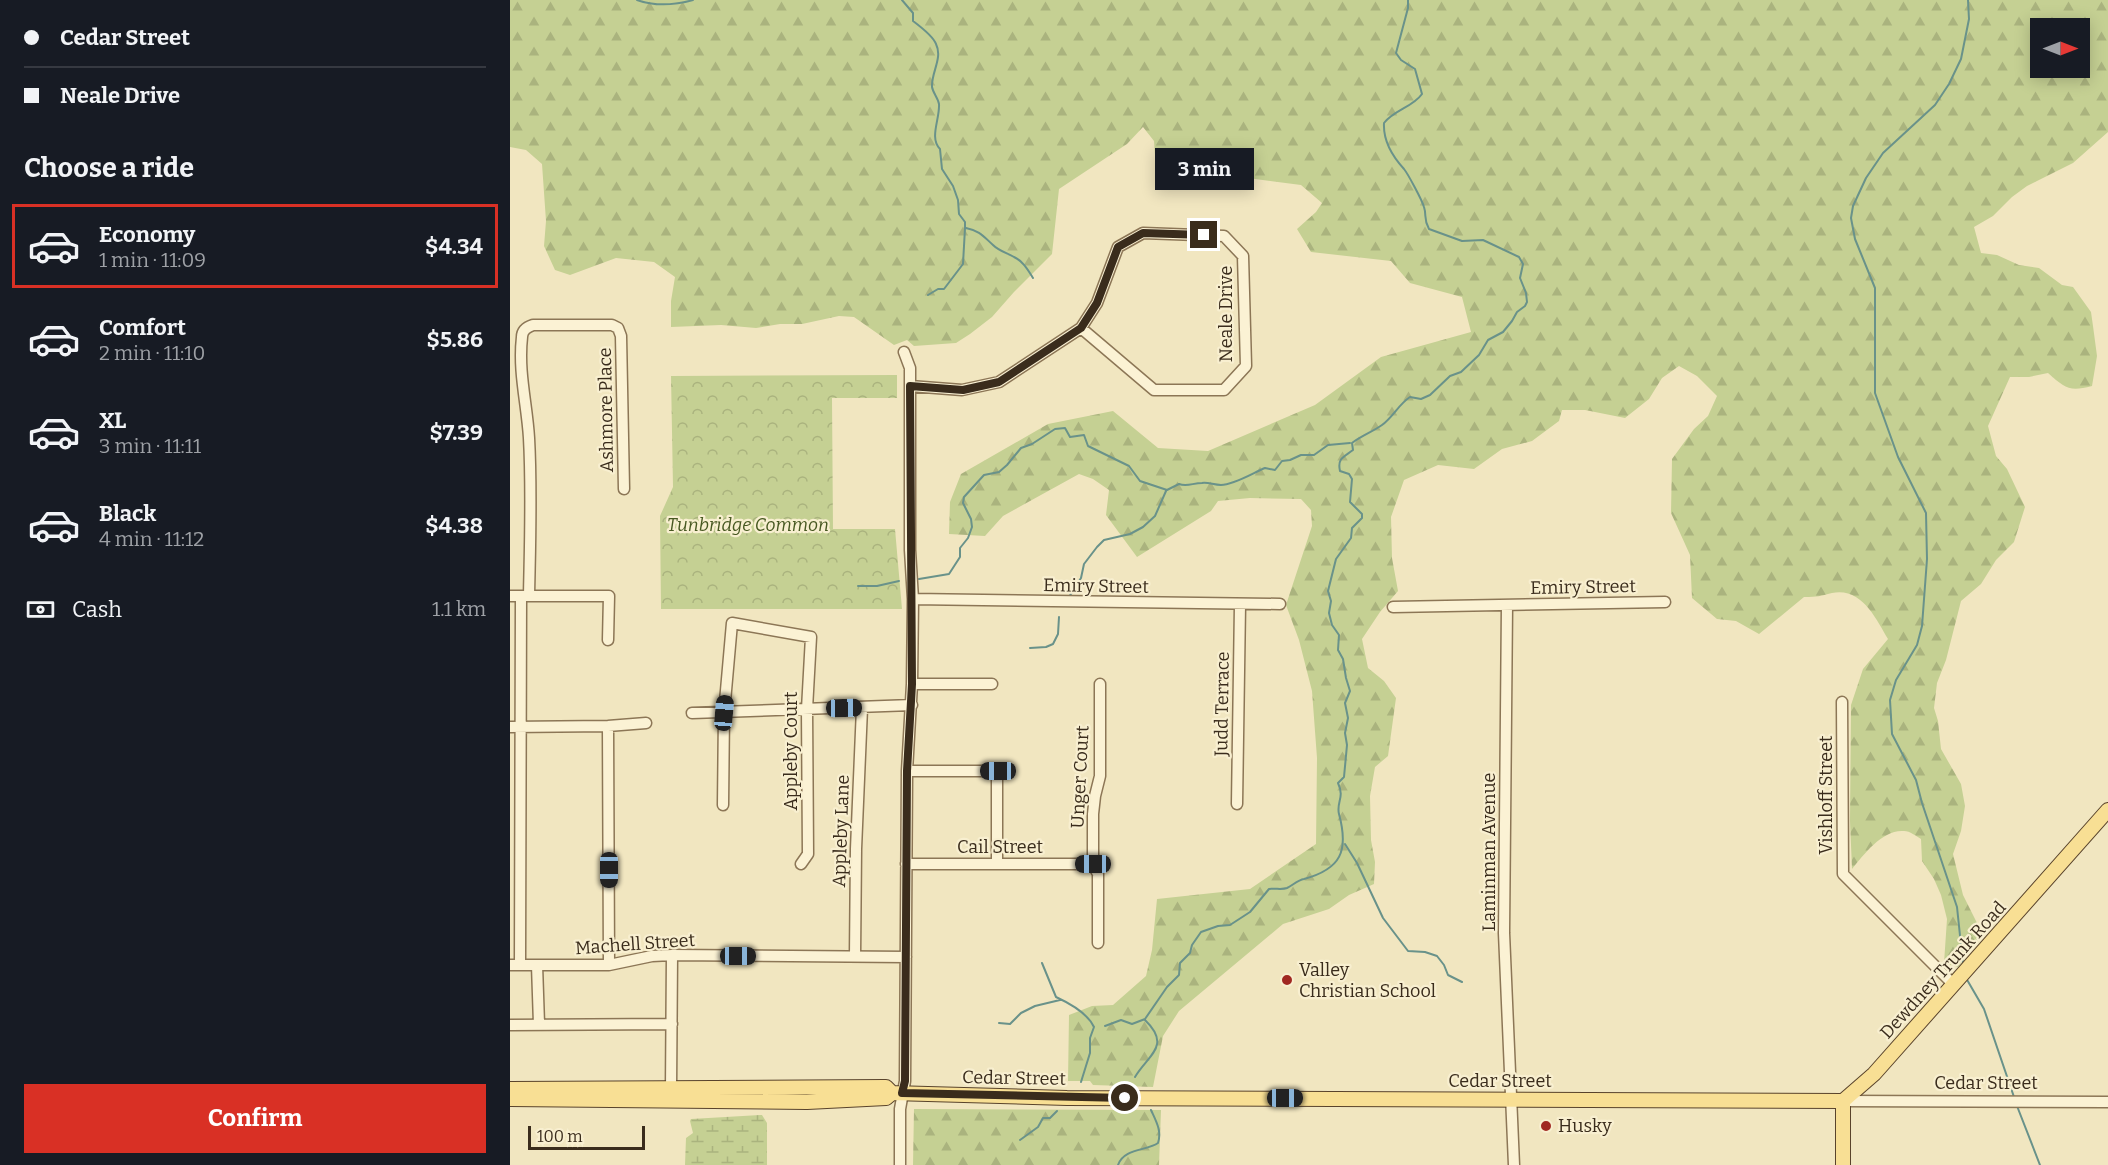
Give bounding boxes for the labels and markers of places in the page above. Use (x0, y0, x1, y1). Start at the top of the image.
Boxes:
place label: Valley Christian School (1299, 959, 1436, 1002)
marker: Valley Christian School (1280, 973, 1294, 987)
place label: Husky (1558, 1115, 1612, 1137)
marker: Husky (1539, 1119, 1553, 1133)

